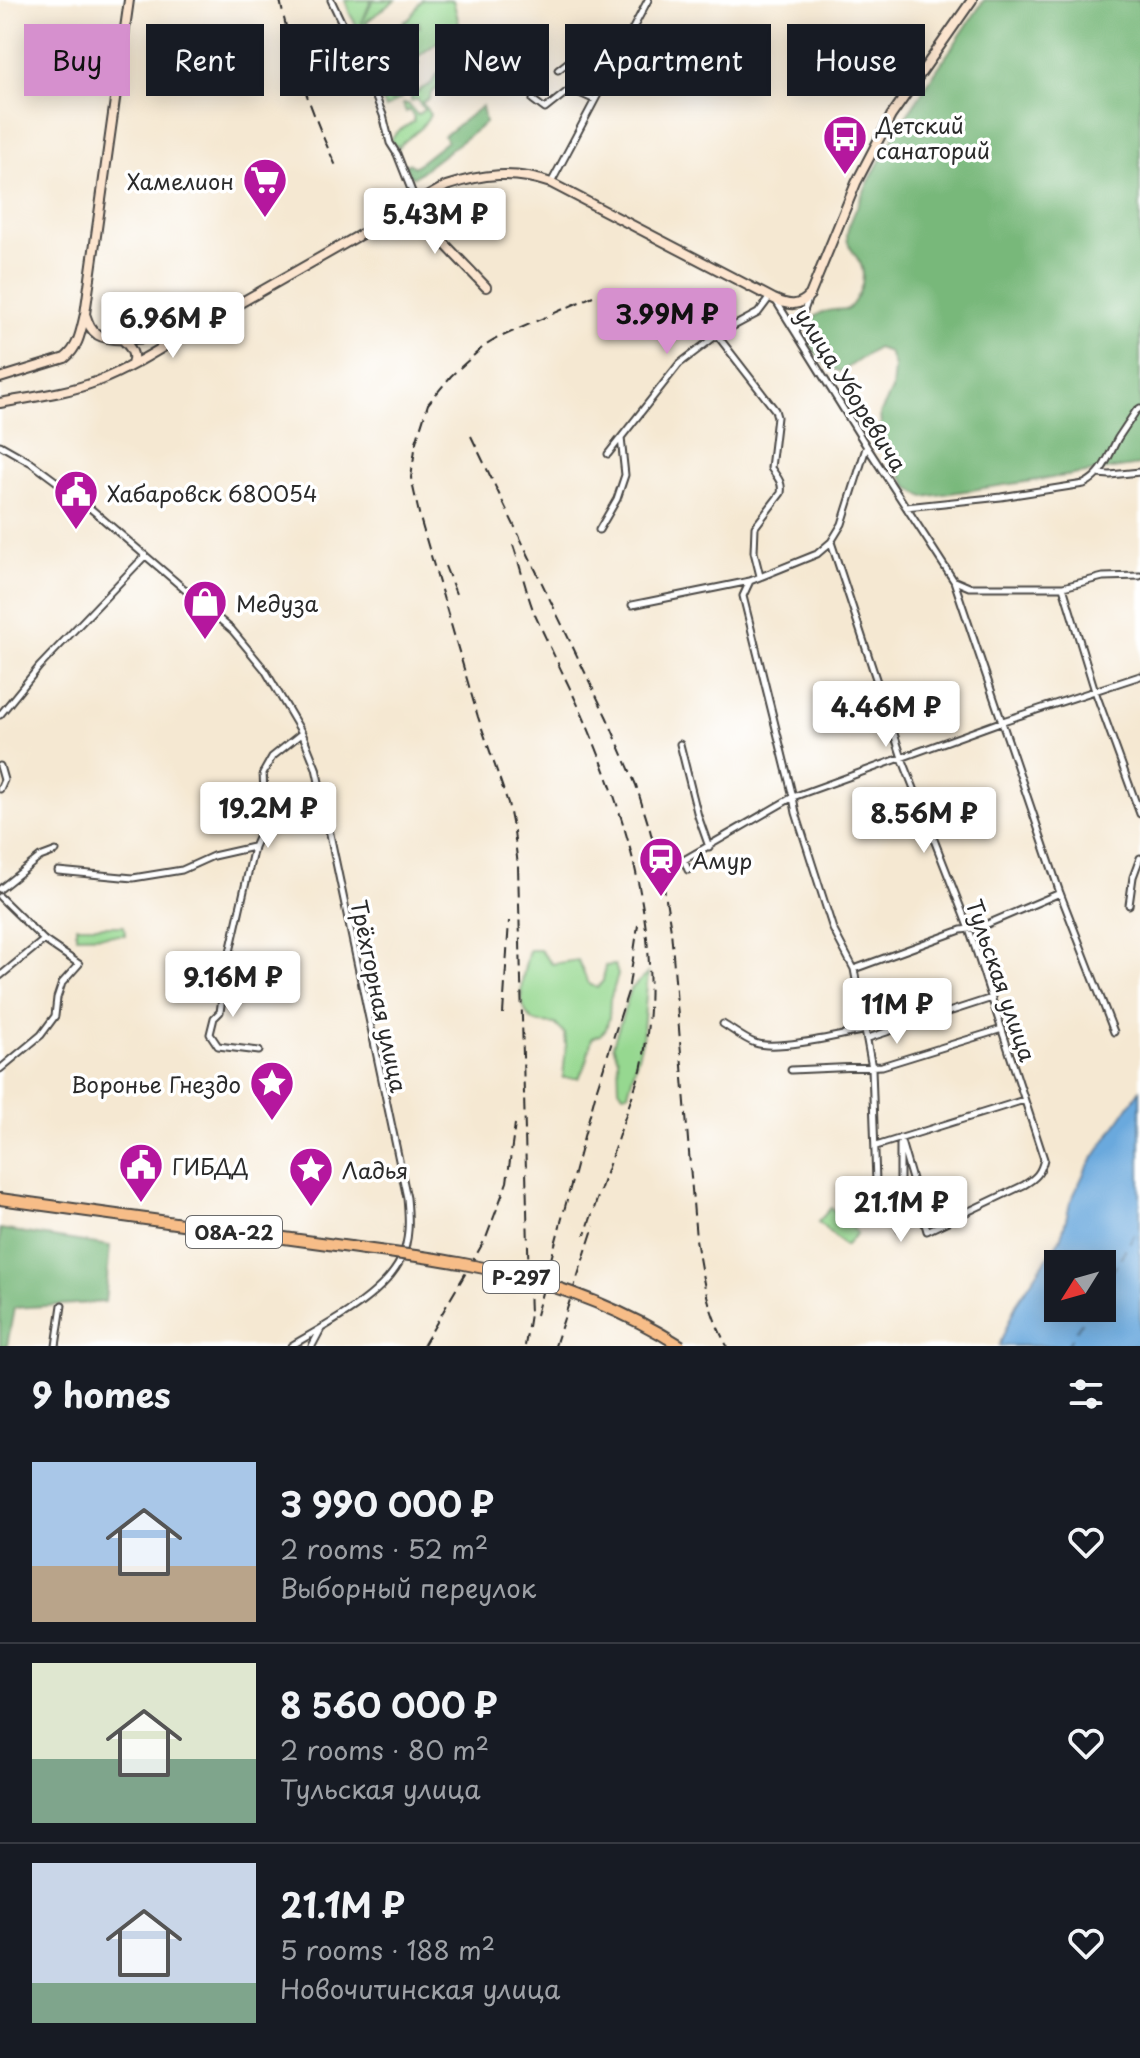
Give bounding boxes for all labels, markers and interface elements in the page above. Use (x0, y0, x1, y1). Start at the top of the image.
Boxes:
chip: Buy (24, 24, 130, 96)
chip: Rent (146, 24, 264, 96)
chip: Filters (280, 24, 419, 96)
chip: New (435, 24, 549, 96)
chip: Apartment (565, 24, 771, 96)
chip: House (787, 24, 925, 96)
place label: Детский санаторий (875, 108, 990, 166)
bus stop icon: Детский санаторий (821, 113, 869, 176)
supermarket icon: Хамелион (241, 156, 289, 219)
place label: Хамелион (127, 164, 234, 197)
pin: 5.43M ₽ (361, 188, 509, 256)
text: 5.43M ₽ (382, 194, 488, 233)
pin: 3.99M ₽ (593, 288, 741, 356)
pin: 6.96M ₽ (99, 292, 247, 360)
text: 3.99M ₽ (615, 294, 719, 333)
text: 6.96M ₽ (119, 298, 227, 337)
street label: улица Уборевича (788, 301, 916, 478)
public building icon: Хабаровск 680054 (52, 468, 100, 531)
place label: Хабаровск 680054 (107, 476, 317, 509)
shop icon: Медуза (181, 578, 229, 641)
place label: Медуза (236, 586, 319, 619)
pin: 4.46M ₽ (812, 681, 960, 749)
text: 4.46M ₽ (831, 687, 941, 726)
pin: 19.2M ₽ (194, 782, 342, 850)
pin: 8.56M ₽ (850, 787, 998, 855)
text: 19.2M ₽ (218, 788, 318, 827)
text: 8.56M ₽ (870, 793, 978, 832)
station icon: Амур (637, 835, 685, 898)
place label: Амур (692, 843, 752, 876)
street label: Тульская улица (959, 894, 1045, 1066)
street label: Трёхгорная улица (343, 897, 417, 1096)
pin: 9.16M ₽ (159, 951, 307, 1019)
text: 9.16M ₽ (183, 957, 283, 996)
pin: 11M ₽ (841, 978, 953, 1046)
text: 11M ₽ (861, 984, 933, 1023)
place icon: Воронье Гнездо (248, 1059, 296, 1122)
place label: Воронье Гнездо (71, 1067, 241, 1100)
public building icon: ГИБДД (117, 1141, 165, 1204)
place icon: Ладья (287, 1145, 335, 1208)
place label: ГИБДД (172, 1149, 249, 1182)
place label: Ладья (342, 1153, 408, 1186)
pin: 21.1M ₽ (827, 1176, 975, 1244)
text: 21.1M ₽ (853, 1182, 949, 1221)
road number: 08А-22 (186, 1216, 282, 1248)
north arrow (1044, 1250, 1116, 1322)
map controls (1044, 1250, 1116, 1322)
road number: Р-297 (483, 1261, 559, 1293)
text: 9 homes (32, 1368, 171, 1420)
icon: filters (1064, 1372, 1108, 1416)
text: 3 990 000 ₽ (280, 1477, 494, 1529)
icon: home (96, 1494, 192, 1590)
icon: heart (1064, 1520, 1108, 1564)
text: 2 rooms · 52 m² (280, 1529, 488, 1568)
text: Выборный переулок (280, 1568, 536, 1607)
text: 8 560 000 ₽ (280, 1678, 497, 1730)
icon: home (96, 1695, 192, 1791)
icon: heart (1064, 1721, 1108, 1765)
text: 2 rooms · 80 m² (280, 1730, 489, 1769)
text: Тульская улица (280, 1769, 481, 1808)
text: 21.1M ₽ (280, 1878, 405, 1930)
icon: home (96, 1895, 192, 1991)
icon: heart (1064, 1921, 1108, 1965)
text: 5 rooms · 188 m² (280, 1930, 495, 1969)
text: Новочитинская улица (280, 1969, 560, 2008)

